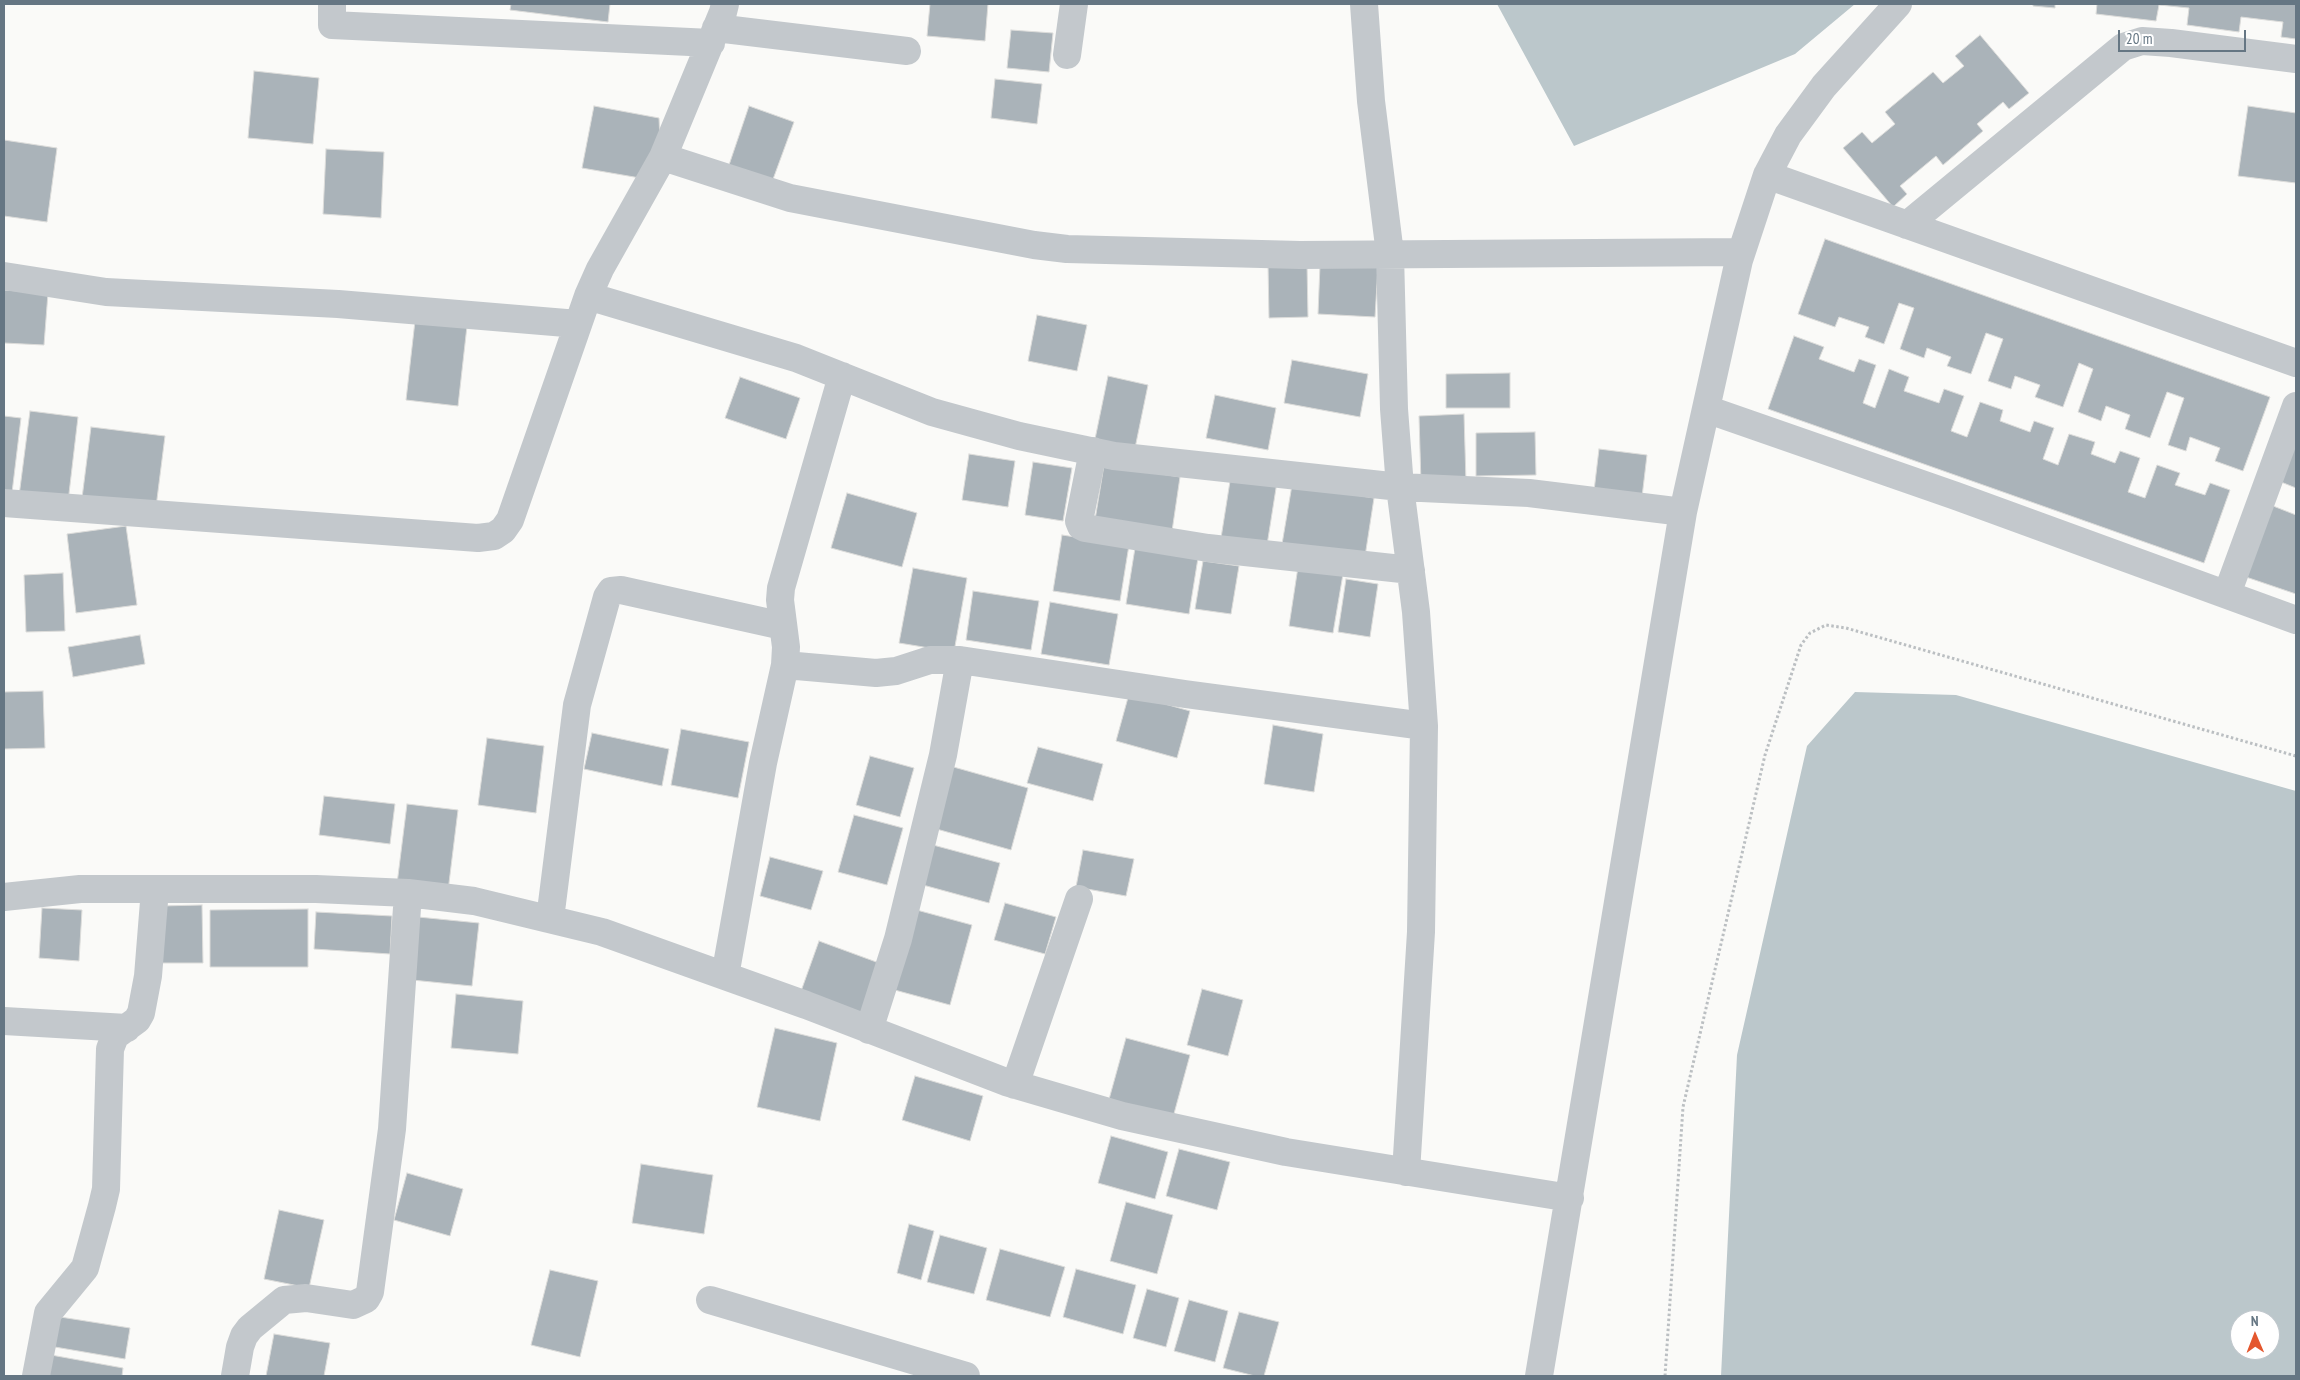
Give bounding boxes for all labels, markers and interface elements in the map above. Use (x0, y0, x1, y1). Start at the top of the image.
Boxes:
scale bar (2120, 20, 2248, 52)
text: 20 m (2126, 29, 2152, 48)
north arrow (2230, 1310, 2280, 1360)
text: N (2251, 1312, 2259, 1330)

